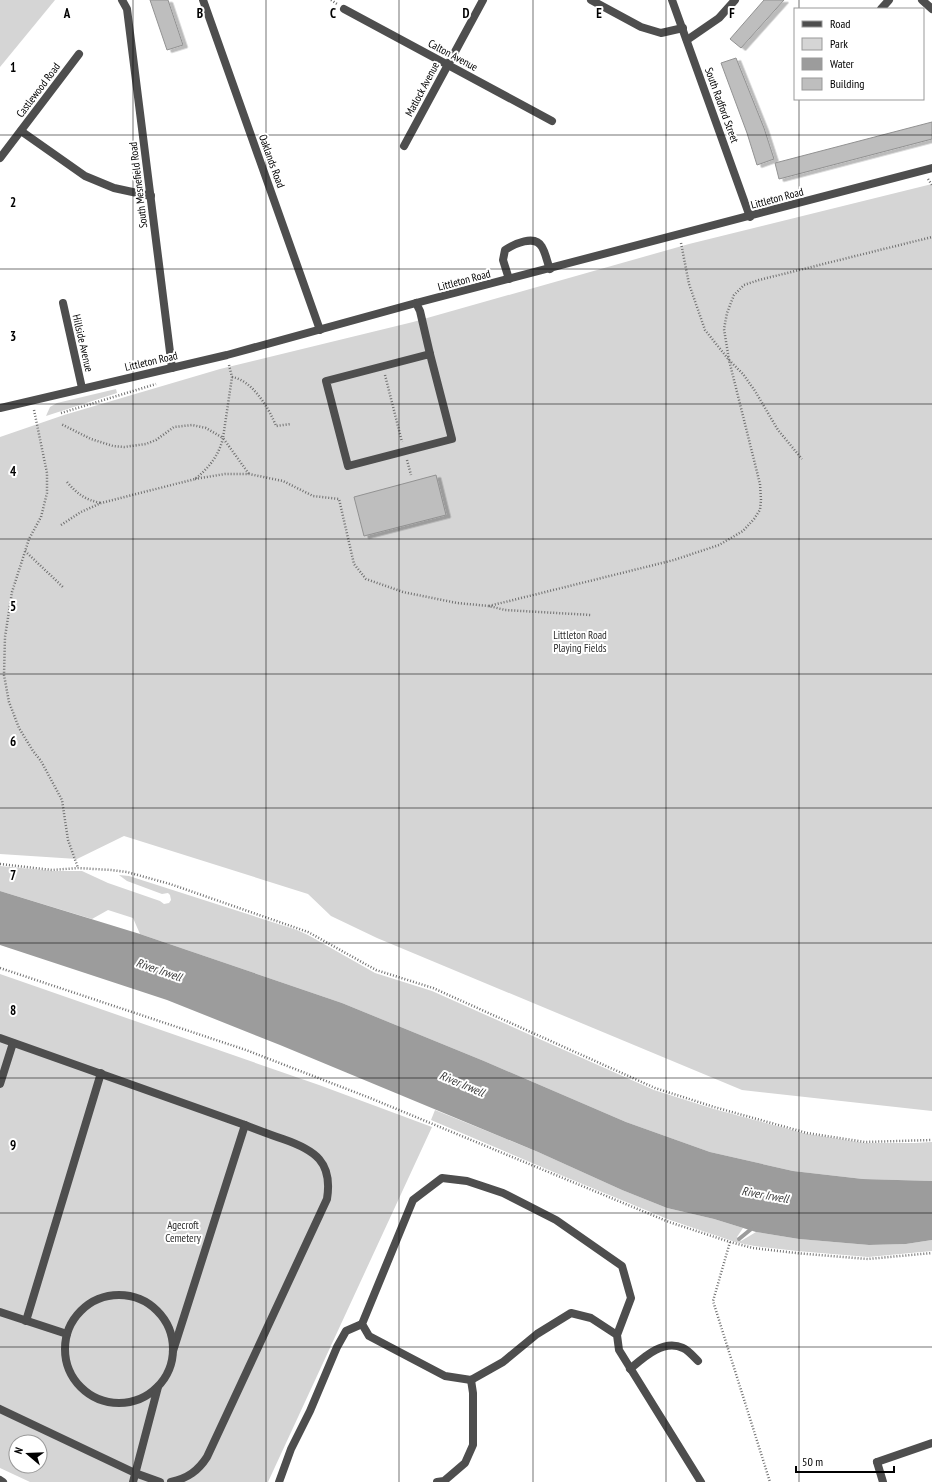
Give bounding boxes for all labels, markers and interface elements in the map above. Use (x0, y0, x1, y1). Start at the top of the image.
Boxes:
text: A (63, 5, 71, 22)
text: B (197, 5, 203, 22)
text: C (330, 5, 336, 22)
text: D (463, 5, 470, 22)
text: E (596, 5, 602, 22)
text: F (729, 5, 735, 22)
legend (794, 8, 924, 100)
text: Road (830, 16, 850, 31)
street label: Calton Avenue (426, 36, 481, 74)
text: Park (830, 36, 848, 51)
text: Water (830, 56, 855, 71)
text: 1 (10, 59, 16, 76)
street label: Matlock Avenue (402, 59, 442, 119)
street label: Castlewood Road (13, 60, 63, 120)
street label: South Radford Street (702, 65, 742, 145)
text: Building (830, 76, 865, 91)
street label: Oaklands Road (256, 132, 288, 190)
street label: South Mesnefield Road (126, 141, 150, 229)
street label: Littleton Road (749, 184, 805, 212)
text: 2 (10, 194, 16, 211)
street label: Littleton Road (436, 266, 492, 294)
street label: Hillside Avenue (70, 313, 97, 374)
text: 3 (10, 328, 16, 345)
street label: Littleton Road (123, 348, 179, 374)
text: 4 (10, 463, 17, 480)
text: 5 (10, 598, 16, 615)
park label: Littleton Road Playing Fields (553, 628, 607, 655)
text: 6 (10, 733, 16, 750)
text: 7 (10, 867, 16, 884)
water label: River Irwell (134, 955, 185, 985)
text: 8 (10, 1002, 16, 1019)
water label: River Irwell (437, 1067, 488, 1100)
text: 9 (10, 1137, 16, 1154)
water label: River Irwell (740, 1183, 791, 1206)
park label: Agecroft Cemetery (165, 1218, 202, 1245)
north arrow (8, 1434, 48, 1474)
text: N (11, 1446, 26, 1456)
scale bar (796, 1448, 894, 1474)
text: 50 m (802, 1454, 823, 1469)

